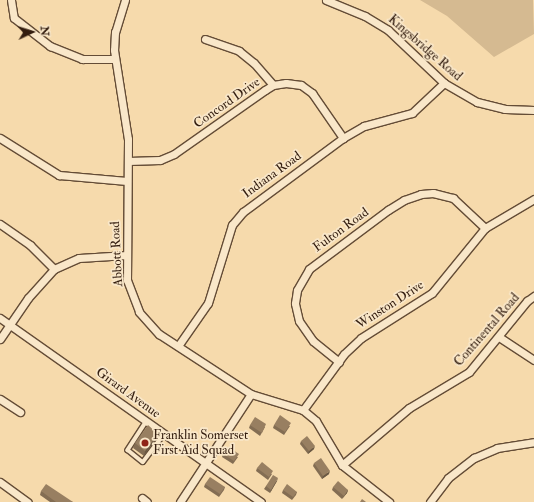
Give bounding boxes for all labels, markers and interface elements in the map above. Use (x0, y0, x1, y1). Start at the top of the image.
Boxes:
north arrow (12, 12, 52, 52)
street label: Kingsbridge Road (385, 12, 465, 84)
text: N (38, 26, 51, 36)
street label: Concord Drive (191, 74, 263, 132)
street label: Indiana Road (239, 148, 305, 202)
street label: Fulton Road (310, 205, 372, 255)
street label: Abbott Road (107, 221, 127, 287)
street label: Winston Drive (353, 277, 427, 333)
street label: Continental Road (451, 290, 523, 370)
street label: Girard Avenue (93, 364, 163, 422)
place label: Franklin Somerset First Aid Squad (153, 428, 248, 459)
marker: Franklin Somerset First Aid Squad (140, 438, 150, 448)

